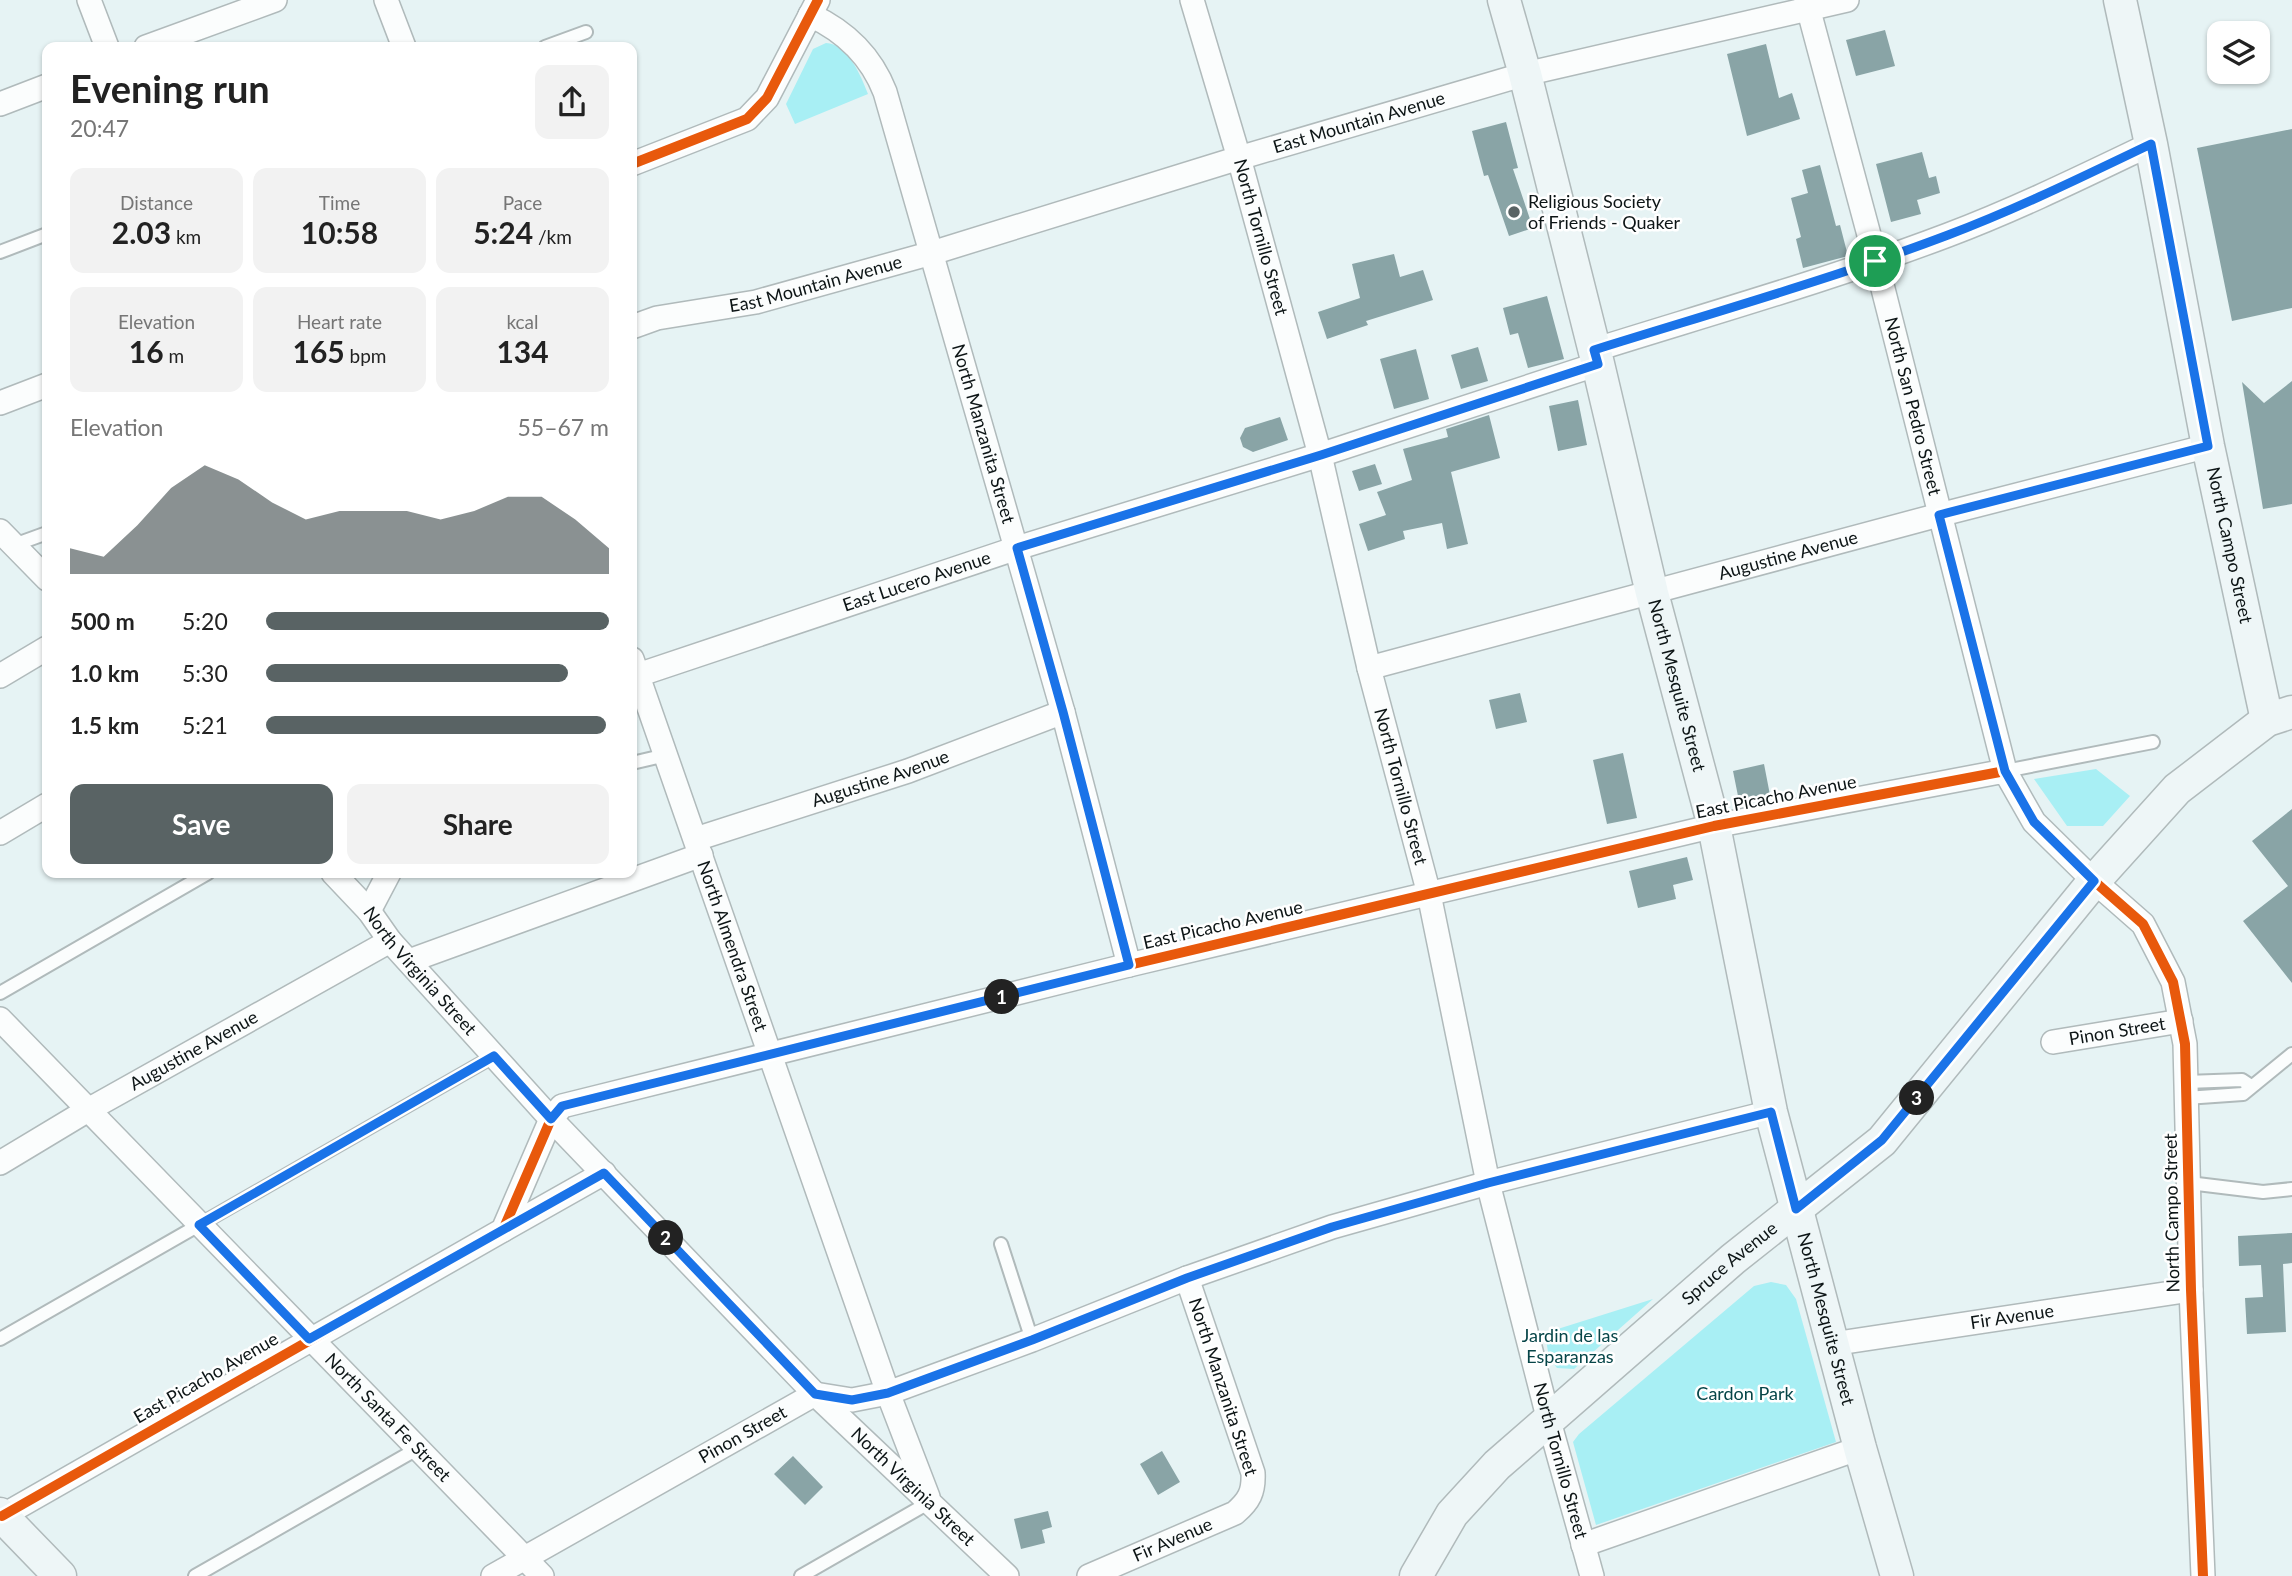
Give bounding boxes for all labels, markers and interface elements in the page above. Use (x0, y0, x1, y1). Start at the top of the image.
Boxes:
map controls (2207, 21, 2270, 84)
button: layers (2207, 21, 2270, 84)
text: Evening run (70, 65, 270, 111)
button: share (535, 65, 609, 139)
street label: East Mountain Avenue (1270, 86, 1447, 157)
text: 20:47 (70, 114, 129, 142)
street label: North Tornillo Street (1230, 156, 1294, 318)
place label: Religious Society of Friends - Quaker (1528, 190, 1681, 233)
text: Distance (120, 191, 193, 214)
text: Time (319, 191, 360, 214)
text: Pace (503, 191, 542, 214)
marker: Religious Society of Friends - Quaker (1506, 204, 1522, 220)
text: 2.03 (112, 214, 171, 250)
text: 10:58 (301, 214, 378, 250)
text: 5:24 (473, 214, 533, 250)
text: km (171, 225, 201, 248)
text: /km (533, 225, 572, 248)
pin (1845, 231, 1905, 291)
icon: arrive (1856, 242, 1894, 280)
street label: East Mountain Avenue (727, 250, 904, 316)
text: Elevation (118, 310, 195, 333)
text: Heart rate (297, 310, 382, 333)
text: kcal (506, 310, 539, 333)
street label: North San Pedro Street (1881, 315, 1947, 498)
text: 16 (129, 333, 164, 369)
text: 165 (293, 333, 345, 369)
text: 134 (496, 333, 549, 369)
street label: North Manzanita Street (948, 341, 1020, 526)
text: m (164, 344, 184, 367)
text: bpm (345, 344, 386, 367)
text: Elevation (70, 413, 163, 441)
text: 55–67 m (517, 413, 609, 441)
street label: North Campo Street (2203, 465, 2258, 626)
street label: Augustine Avenue (1716, 525, 1860, 584)
street label: East Lucero Avenue (840, 546, 993, 616)
street label: North Mesquite Street (1644, 597, 1711, 774)
text: 500 m (70, 607, 135, 635)
text: 5:20 (182, 607, 228, 635)
text: 1.0 km (70, 659, 139, 687)
text: 5:30 (182, 659, 228, 687)
street label: North Tornillo Street (1370, 706, 1433, 868)
text: 1.5 km (70, 711, 139, 739)
text: 5:21 (182, 711, 228, 739)
street label: Augustine Avenue (809, 744, 952, 811)
street label: East Picacho Avenue (1694, 770, 1858, 822)
button: Save (70, 784, 333, 864)
button: Share (347, 784, 609, 864)
street label: North Almendra Street (693, 858, 773, 1034)
street label: East Picacho Avenue (1141, 895, 1305, 953)
street label: North Virginia Street (359, 902, 482, 1040)
pin: 1 (984, 979, 1020, 1014)
text: 1 (996, 985, 1007, 1008)
street label: Augustine Avenue (125, 1005, 261, 1095)
street label: Pinon Street (2067, 1012, 2167, 1049)
pin: 3 (1899, 1080, 1934, 1116)
text: 3 (1911, 1086, 1922, 1109)
street label: North Campo Street (2159, 1133, 2183, 1293)
street label: Spruce Avenue (1677, 1216, 1781, 1309)
pin: 2 (648, 1220, 684, 1256)
text: 2 (660, 1226, 671, 1249)
street label: North Mesquite Street (1793, 1230, 1860, 1408)
street label: North Manzanita Street (1185, 1295, 1263, 1479)
street label: Fir Avenue (1968, 1299, 2055, 1333)
park label: Jardin de las Esparanzas (1522, 1324, 1619, 1367)
street label: East Picacho Avenue (129, 1327, 282, 1427)
street label: North Santa Fe Street (321, 1348, 456, 1486)
street label: North Tornillo Street (1530, 1380, 1593, 1542)
park label: Cardon Park (1696, 1382, 1794, 1404)
street label: Pinon Street (695, 1400, 791, 1467)
street label: North Virginia Street (847, 1422, 981, 1550)
street label: Fir Avenue (1129, 1512, 1215, 1566)

